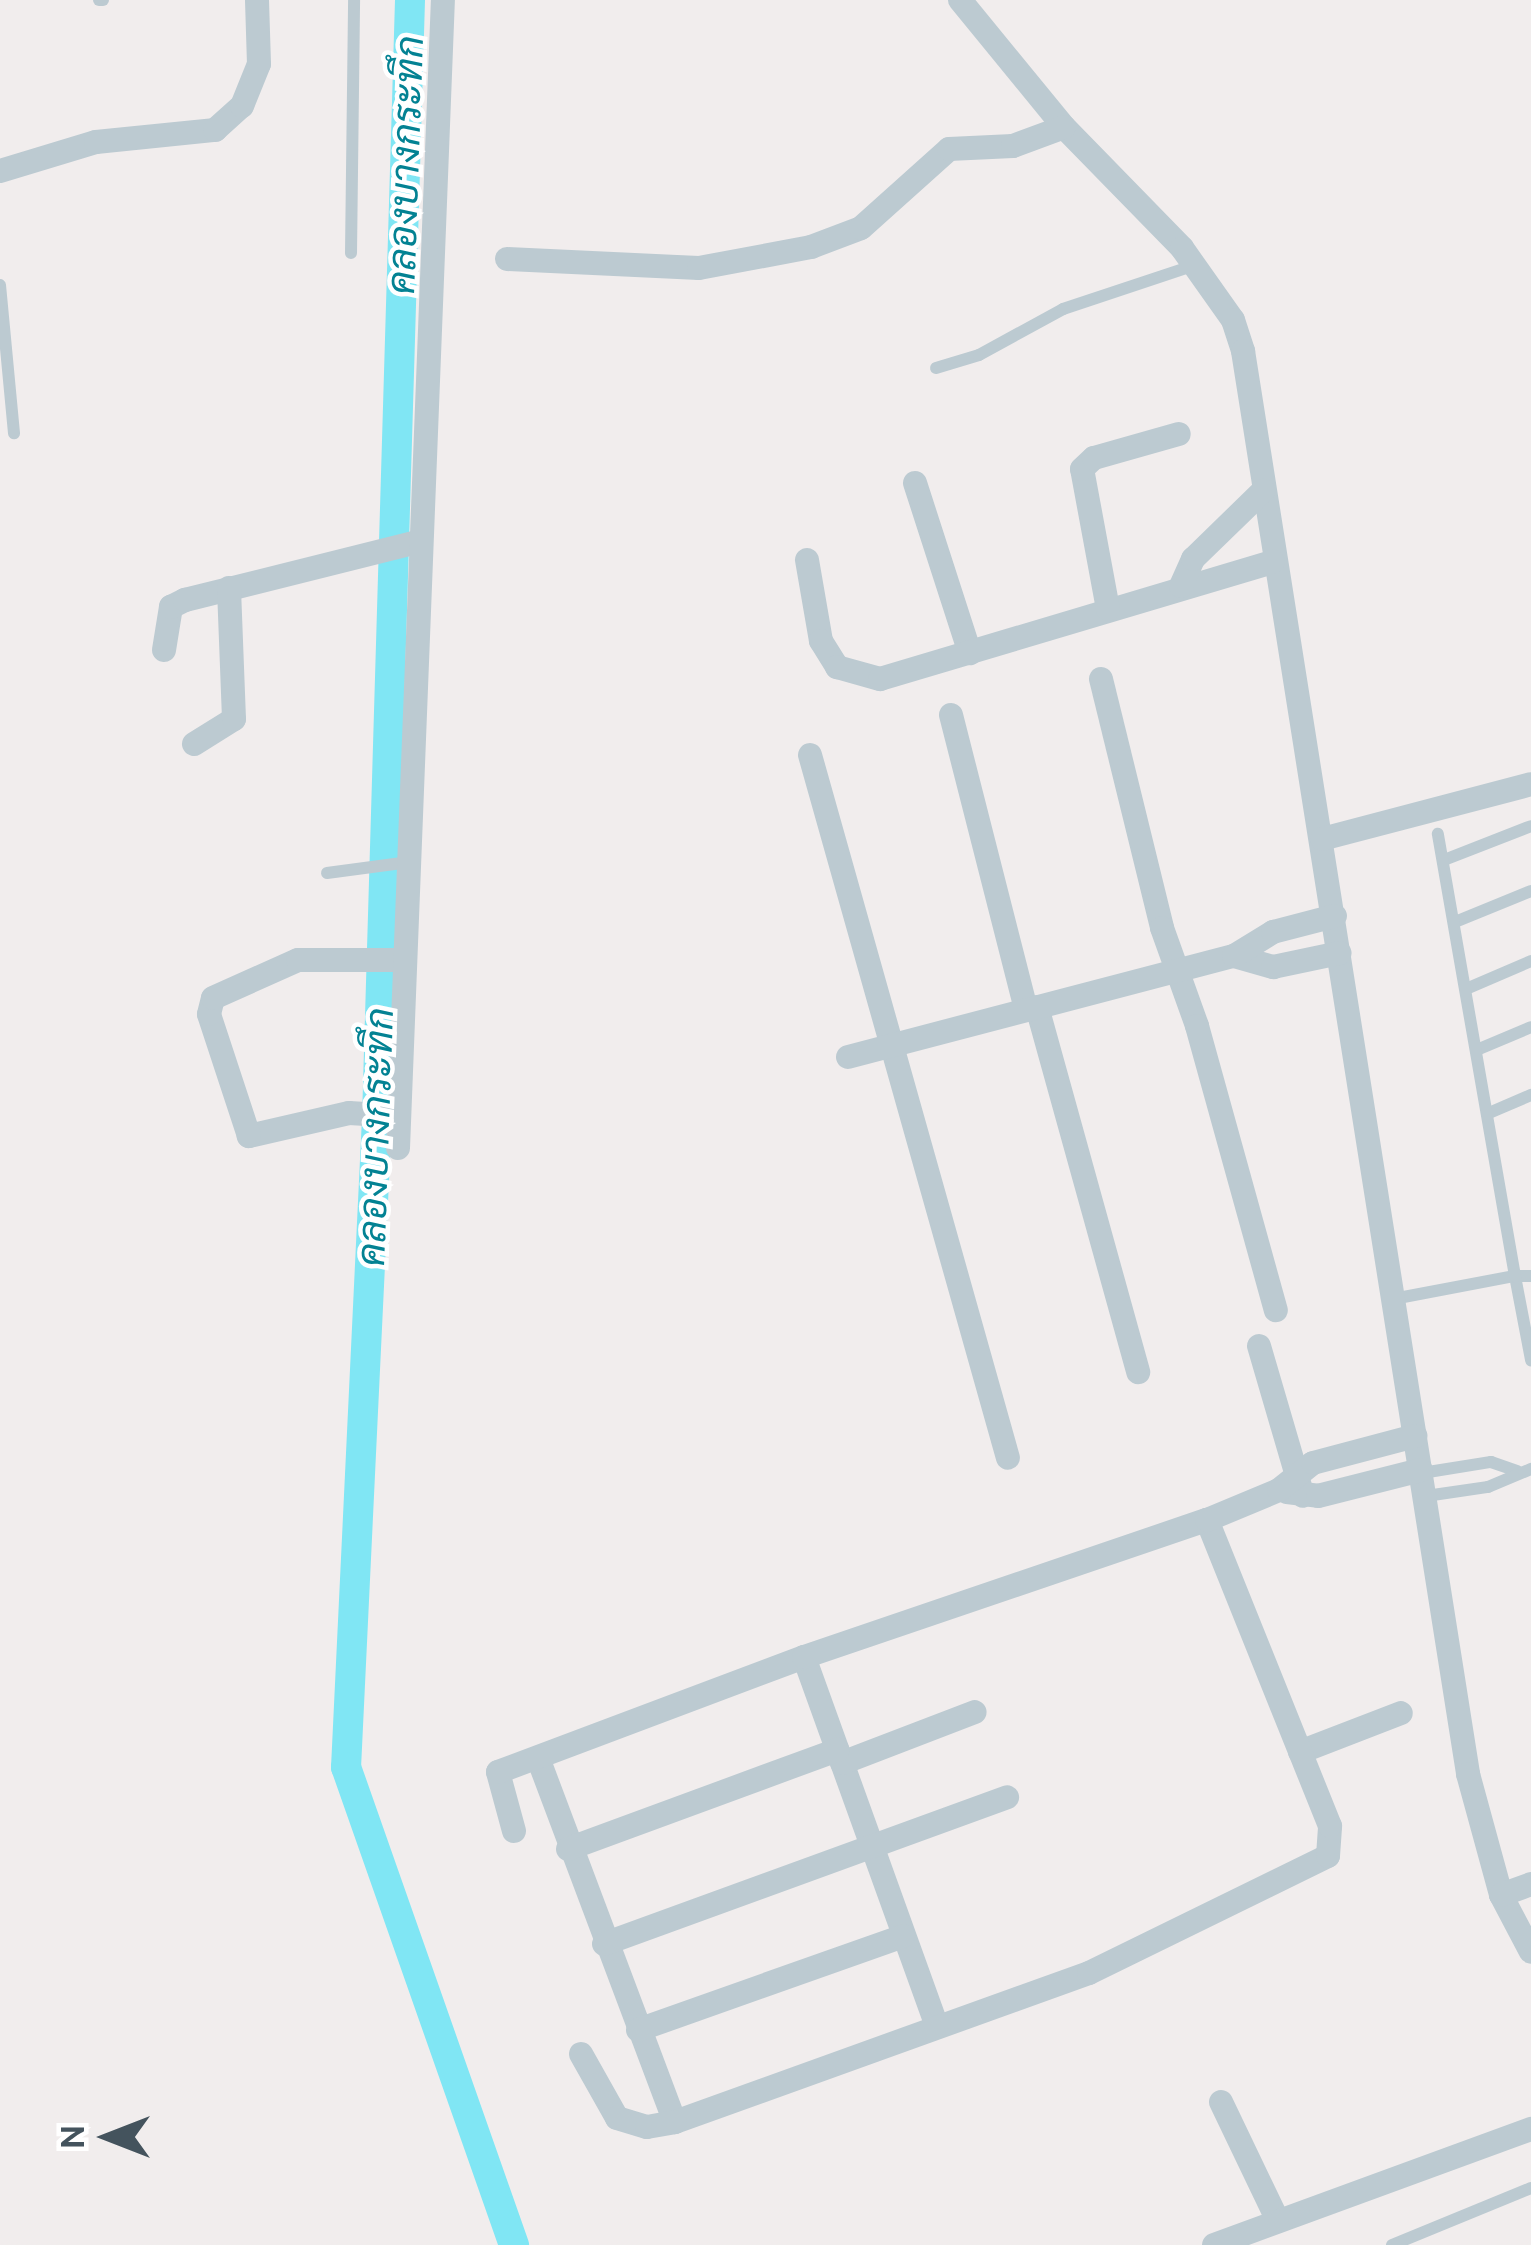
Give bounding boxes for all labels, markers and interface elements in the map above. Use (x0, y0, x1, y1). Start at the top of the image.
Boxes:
water label: คลองบางกระทึก (377, 35, 433, 295)
water label: คลองบางกระทึก (347, 1007, 403, 1267)
north arrow (48, 2077, 168, 2197)
text: N (53, 2125, 90, 2149)

